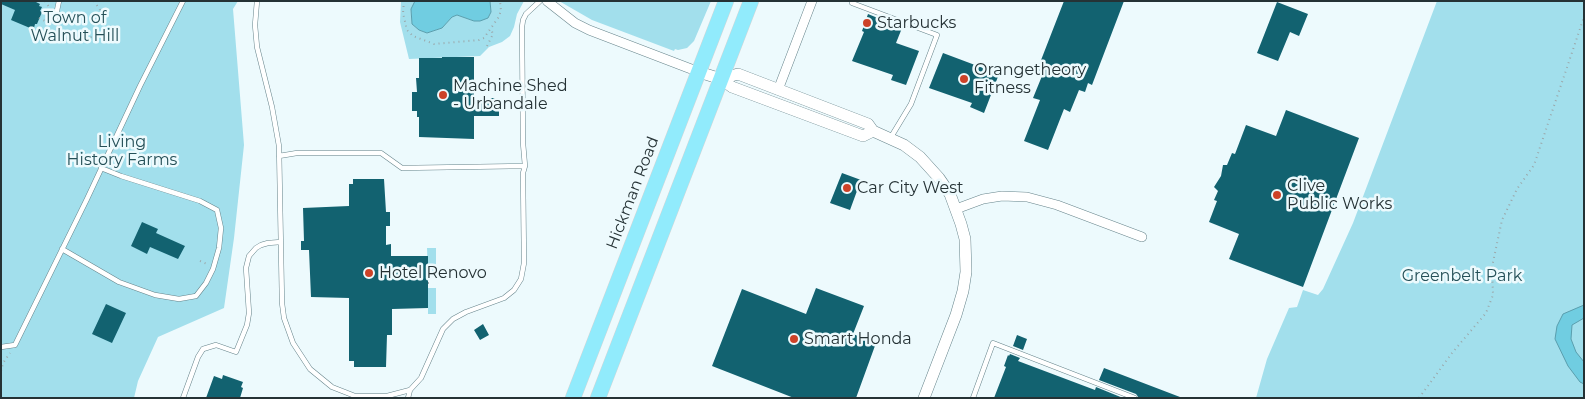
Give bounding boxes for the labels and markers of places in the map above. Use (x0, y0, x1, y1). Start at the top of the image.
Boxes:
place label: Starbucks (877, 13, 956, 33)
marker: Starbucks (861, 17, 873, 29)
place label: Orangetheory Fitness (974, 60, 1086, 98)
marker: Orangetheory Fitness (958, 73, 970, 85)
place label: Machine Shed - Urbandale (453, 76, 568, 114)
marker: Machine Shed - Urbandale (437, 89, 449, 101)
place label: Clive Public Works (1287, 176, 1392, 214)
place label: Car City West (857, 178, 963, 198)
marker: Car City West (841, 182, 853, 194)
marker: Clive Public Works (1271, 189, 1283, 201)
place label: Hotel Renovo (379, 263, 487, 283)
marker: Hotel Renovo (363, 267, 375, 279)
place label: Smart Honda (804, 329, 912, 349)
marker: Smart Honda (788, 333, 800, 345)

